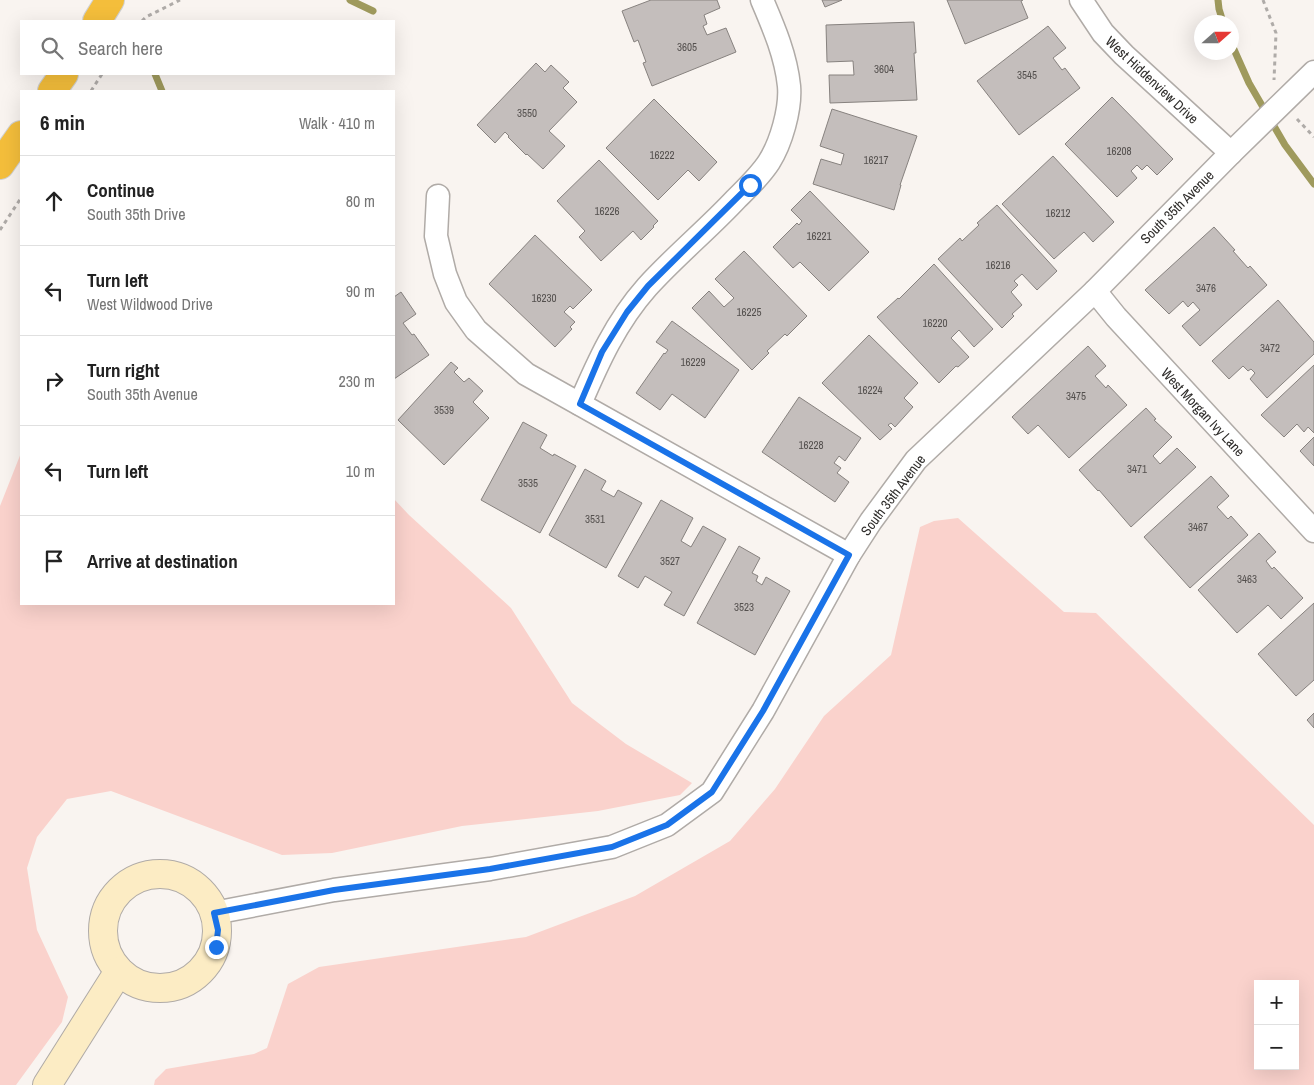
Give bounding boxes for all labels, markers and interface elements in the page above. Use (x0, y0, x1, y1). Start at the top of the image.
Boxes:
north arrow (1194, 15, 1239, 60)
search box (20, 20, 395, 75)
street label: West Hiddenview Drive (1102, 32, 1202, 128)
icon: search (38, 34, 66, 62)
text: Search here (78, 35, 163, 61)
house number: 3605 (677, 40, 697, 54)
house number: 3604 (874, 62, 894, 76)
house number: 3545 (1017, 68, 1037, 82)
house number: 3550 (517, 106, 537, 120)
text: 6 min (40, 108, 85, 137)
text: Walk · 410 m (299, 112, 375, 134)
house number: 16208 (1106, 144, 1132, 158)
house number: 16222 (649, 148, 675, 162)
house number: 16217 (863, 153, 889, 167)
street label: South 35th Avenue (1136, 166, 1218, 248)
route start (739, 174, 762, 197)
text: Continue (87, 177, 155, 203)
icon: ahead (40, 187, 68, 215)
text: 80 m (346, 190, 375, 212)
text: South 35th Drive (87, 203, 185, 225)
house number: 16226 (594, 204, 620, 218)
house number: 16212 (1045, 206, 1071, 220)
house number: 16221 (806, 229, 832, 243)
house number: 16216 (985, 258, 1011, 272)
text: Turn left (87, 267, 148, 293)
icon: left (40, 277, 68, 305)
text: 90 m (346, 280, 375, 302)
house number: 3476 (1196, 281, 1216, 295)
house number: 16230 (531, 291, 557, 305)
text: West Wildwood Drive (87, 293, 213, 315)
house number: 16225 (736, 305, 762, 319)
house number: 16220 (922, 316, 948, 330)
house number: 3472 (1260, 341, 1280, 355)
house number: 16229 (680, 355, 706, 369)
text: Turn right (87, 357, 159, 383)
street label: West Morgan Ivy Lane (1157, 364, 1249, 460)
icon: right (40, 367, 68, 395)
text: 230 m (339, 370, 375, 392)
text: South 35th Avenue (87, 383, 198, 405)
house number: 16224 (857, 383, 883, 397)
house number: 3475 (1066, 389, 1086, 403)
house number: 3539 (434, 403, 454, 417)
house number: 16228 (798, 438, 824, 452)
street label: South 35th Avenue (857, 451, 929, 539)
icon: left (40, 457, 68, 485)
text: Turn left (87, 458, 148, 484)
text: 10 m (346, 460, 375, 482)
house number: 3471 (1127, 462, 1147, 476)
house number: 3535 (518, 476, 538, 490)
house number: 3531 (585, 512, 605, 526)
house number: 3467 (1188, 520, 1208, 534)
icon: arrive (40, 547, 68, 575)
text: Arrive at destination (87, 548, 238, 574)
house number: 3527 (660, 554, 680, 568)
house number: 3463 (1237, 572, 1257, 586)
house number: 3523 (734, 600, 754, 614)
route end (205, 936, 228, 959)
map controls (1254, 980, 1299, 1070)
button: + (1254, 980, 1299, 1025)
button: − (1254, 1025, 1299, 1070)

